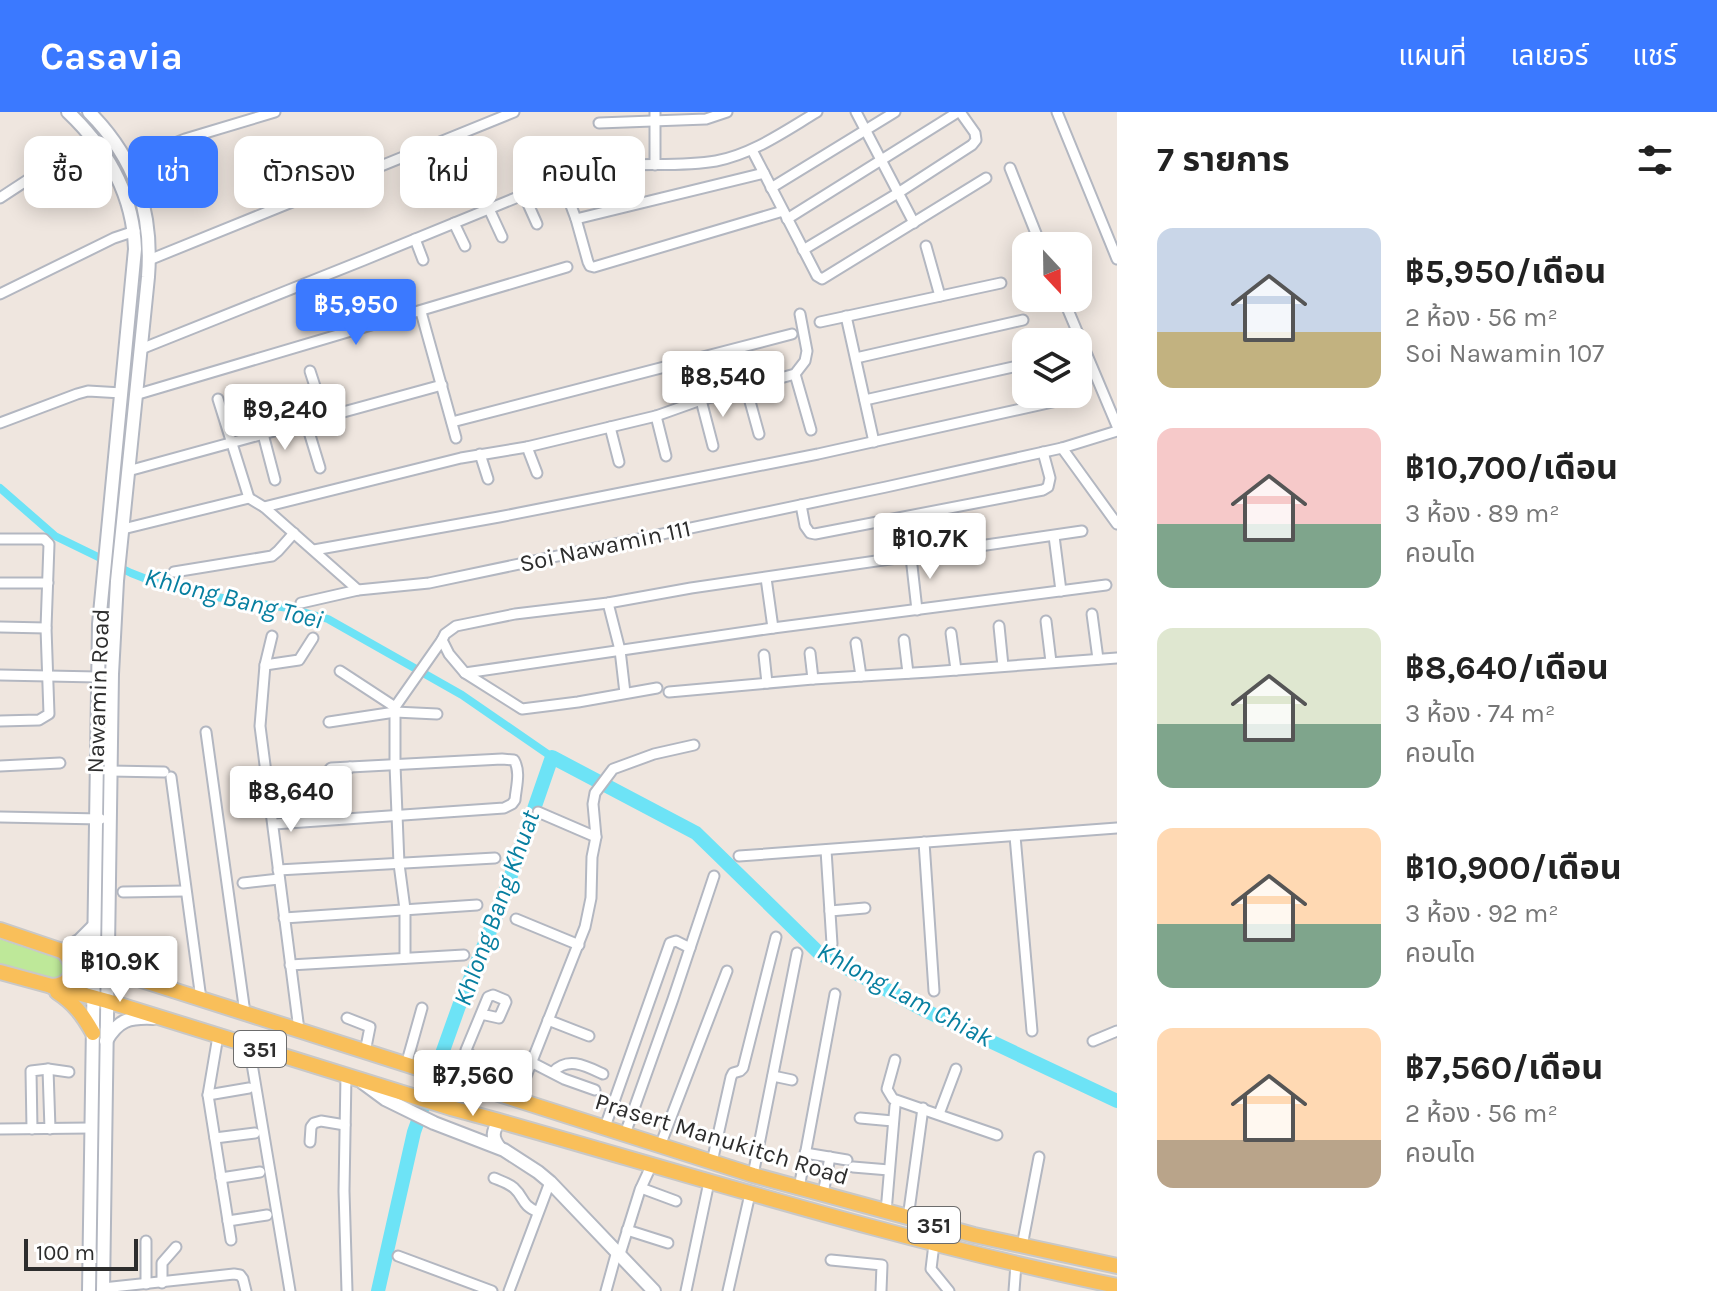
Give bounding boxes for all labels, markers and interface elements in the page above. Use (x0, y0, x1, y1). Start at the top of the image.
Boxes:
text: Casavia (40, 34, 183, 79)
text: แผนที่ (1398, 39, 1467, 72)
text: เลเยอร์ (1511, 39, 1588, 72)
text: แชร์ (1632, 39, 1677, 72)
chip: ซื้อ (24, 136, 112, 208)
chip: เช่า (128, 136, 218, 208)
chip: ตัวกรอง (234, 136, 384, 208)
chip: ใหม่ (400, 136, 497, 208)
chip: คอนโด (513, 136, 645, 208)
icon: filters (1633, 138, 1677, 182)
text: 7 รายการ (1157, 140, 1290, 180)
north arrow (1012, 232, 1092, 312)
map controls (1012, 232, 1092, 408)
text: ฿5,950/เดือน (1405, 252, 1606, 292)
icon: home (1221, 260, 1317, 356)
pin: ฿5,950 (291, 279, 421, 347)
text: ฿5,950 (314, 289, 398, 320)
text: 2 ห้อง · 56 m² (1405, 302, 1558, 333)
button: layers (1012, 328, 1092, 408)
text: Soi Nawamin 107 (1405, 338, 1604, 369)
pin: ฿8,540 (658, 351, 788, 419)
text: ฿8,540 (680, 361, 766, 392)
pin: ฿9,240 (220, 384, 350, 452)
text: ฿9,240 (242, 394, 328, 425)
text: ฿10,700/เดือน (1405, 448, 1618, 488)
icon: home (1221, 460, 1317, 556)
text: 3 ห้อง · 89 m² (1405, 498, 1560, 529)
pin: ฿10.7K (865, 513, 995, 581)
street label: Soi Nawamin 111 (517, 514, 693, 578)
text: ฿10.7K (892, 523, 968, 554)
text: คอนโด (1405, 538, 1476, 569)
water label: Khlong Bang Toei (141, 561, 326, 636)
street label: Nawamin Road (81, 608, 115, 774)
text: ฿8,640/เดือน (1405, 648, 1609, 688)
icon: home (1221, 660, 1317, 756)
text: 3 ห้อง · 74 m² (1405, 698, 1555, 729)
text: คอนโด (1405, 738, 1476, 769)
pin: ฿8,640 (226, 766, 356, 834)
text: ฿8,640 (248, 776, 334, 807)
water label: Khlong Bang Khuat (447, 805, 547, 1010)
text: ฿10,900/เดือน (1405, 848, 1622, 888)
icon: home (1221, 860, 1317, 956)
text: 3 ห้อง · 92 m² (1405, 898, 1559, 929)
water label: Khlong Lam Chiak (812, 935, 998, 1054)
pin: ฿10.9K (55, 936, 185, 1004)
text: คอนโด (1405, 938, 1476, 969)
text: ฿10.9K (80, 946, 160, 977)
road number: 351 (234, 1031, 286, 1067)
text: ฿7,560/เดือน (1405, 1048, 1603, 1088)
pin: ฿7,560 (408, 1050, 538, 1118)
text: ฿7,560 (432, 1060, 514, 1091)
icon: home (1221, 1060, 1317, 1156)
street label: Prasert Manukitch Road (592, 1087, 852, 1191)
text: 2 ห้อง · 56 m² (1405, 1098, 1558, 1129)
text: คอนโด (1405, 1138, 1476, 1169)
road number: 351 (908, 1207, 960, 1243)
scale bar (24, 1235, 138, 1271)
text: 100 m (36, 1240, 95, 1266)

